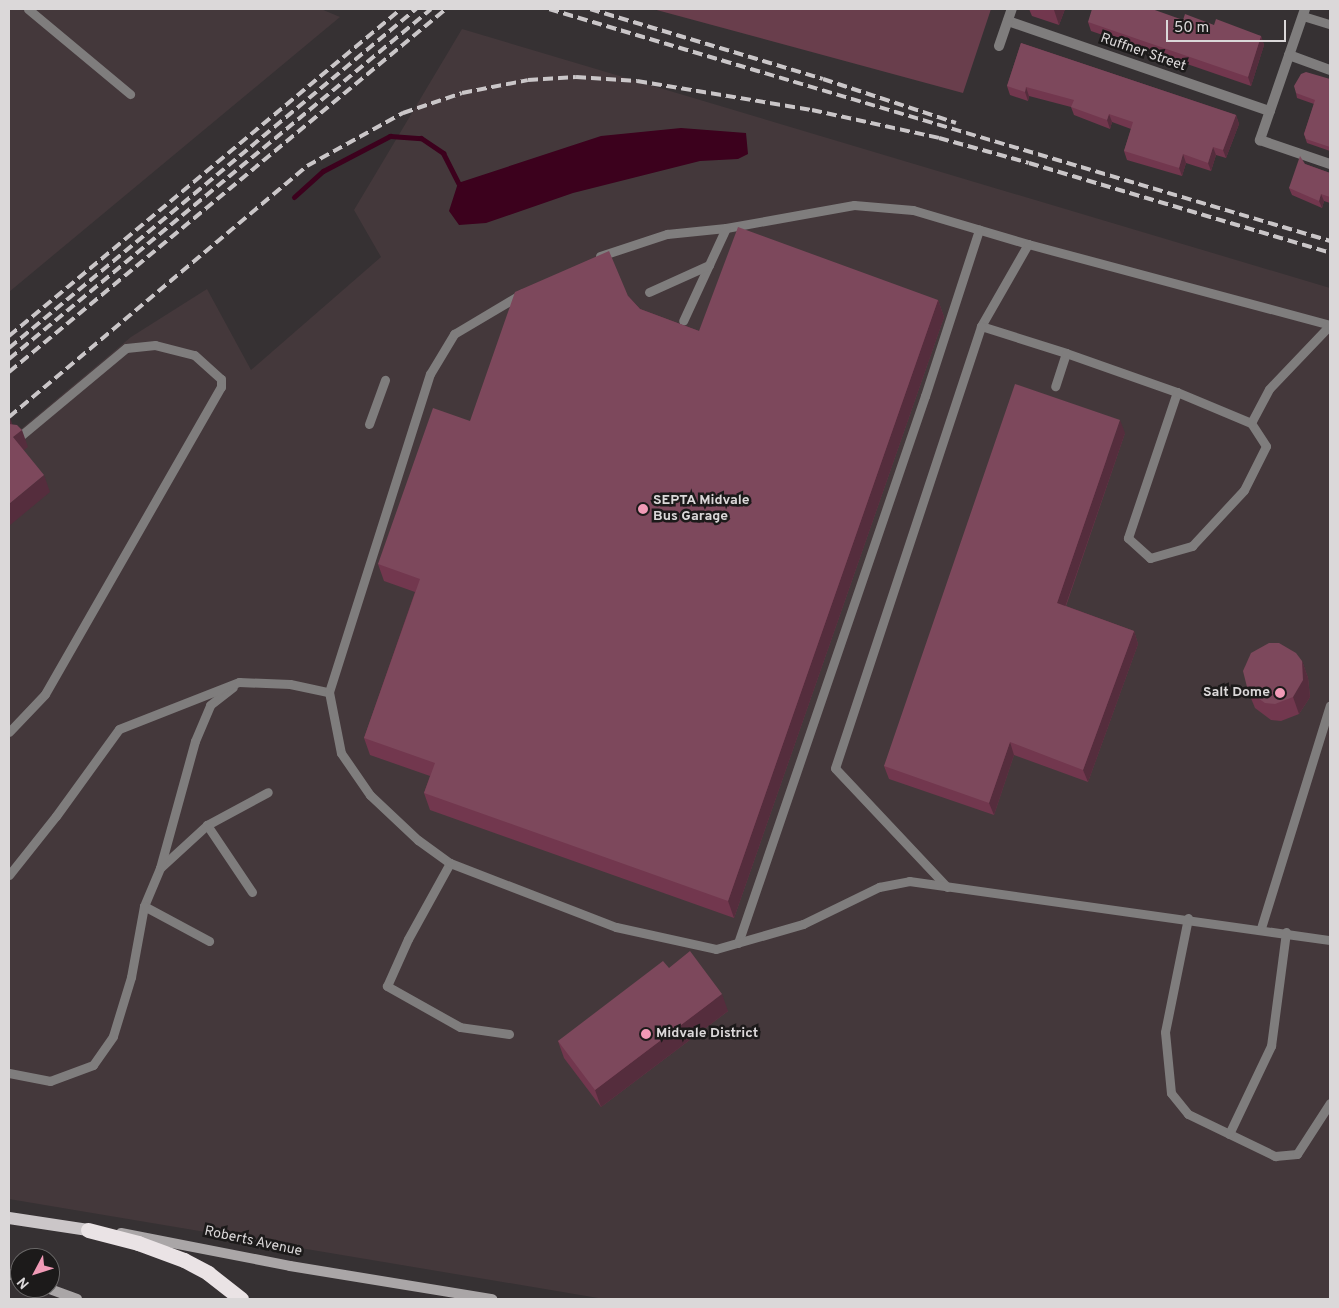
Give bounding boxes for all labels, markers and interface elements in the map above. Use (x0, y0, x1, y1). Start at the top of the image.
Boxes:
scale bar (1169, 10, 1289, 42)
text: 50 m (1174, 19, 1209, 38)
street label: Ruffner Street (1098, 30, 1188, 76)
place label: SEPTA Midvale Bus Garage (653, 493, 750, 526)
marker: SEPTA Midvale Bus Garage (637, 503, 649, 515)
place label: Salt Dome (1203, 685, 1270, 701)
marker: Salt Dome (1274, 687, 1286, 699)
place label: Midvale District (656, 1026, 758, 1042)
marker: Midvale District (640, 1028, 652, 1040)
street label: Roberts Avenue (202, 1223, 304, 1261)
north arrow (10, 1248, 60, 1298)
text: N (14, 1273, 34, 1292)

